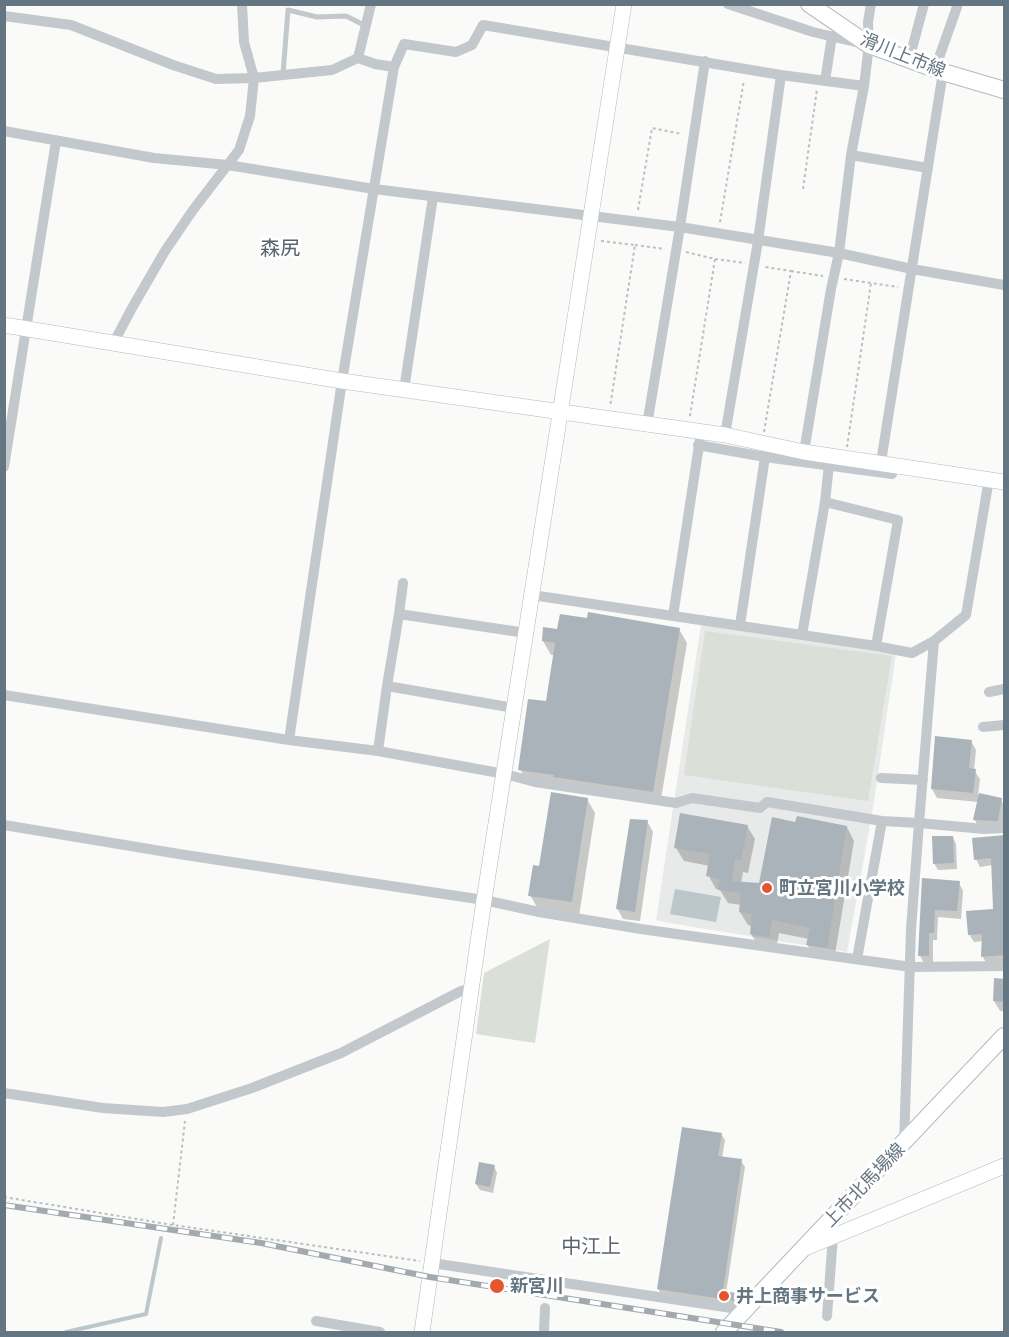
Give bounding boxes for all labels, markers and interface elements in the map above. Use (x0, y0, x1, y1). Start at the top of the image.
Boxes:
street label: 滑川上市線 (857, 28, 949, 82)
district label: 森尻 (260, 237, 300, 261)
place label: 町立宮川小学校 (779, 877, 905, 899)
marker: 町立宮川小学校 (760, 881, 774, 895)
street label: 上市北馬場線 (819, 1139, 909, 1231)
district label: 中江上 (561, 1235, 621, 1259)
place label: 新宮川 (510, 1275, 564, 1297)
marker: 新宮川 (488, 1277, 506, 1295)
place label: 井上商事サービス (736, 1285, 880, 1307)
marker: 井上商事サービス (717, 1289, 731, 1303)

